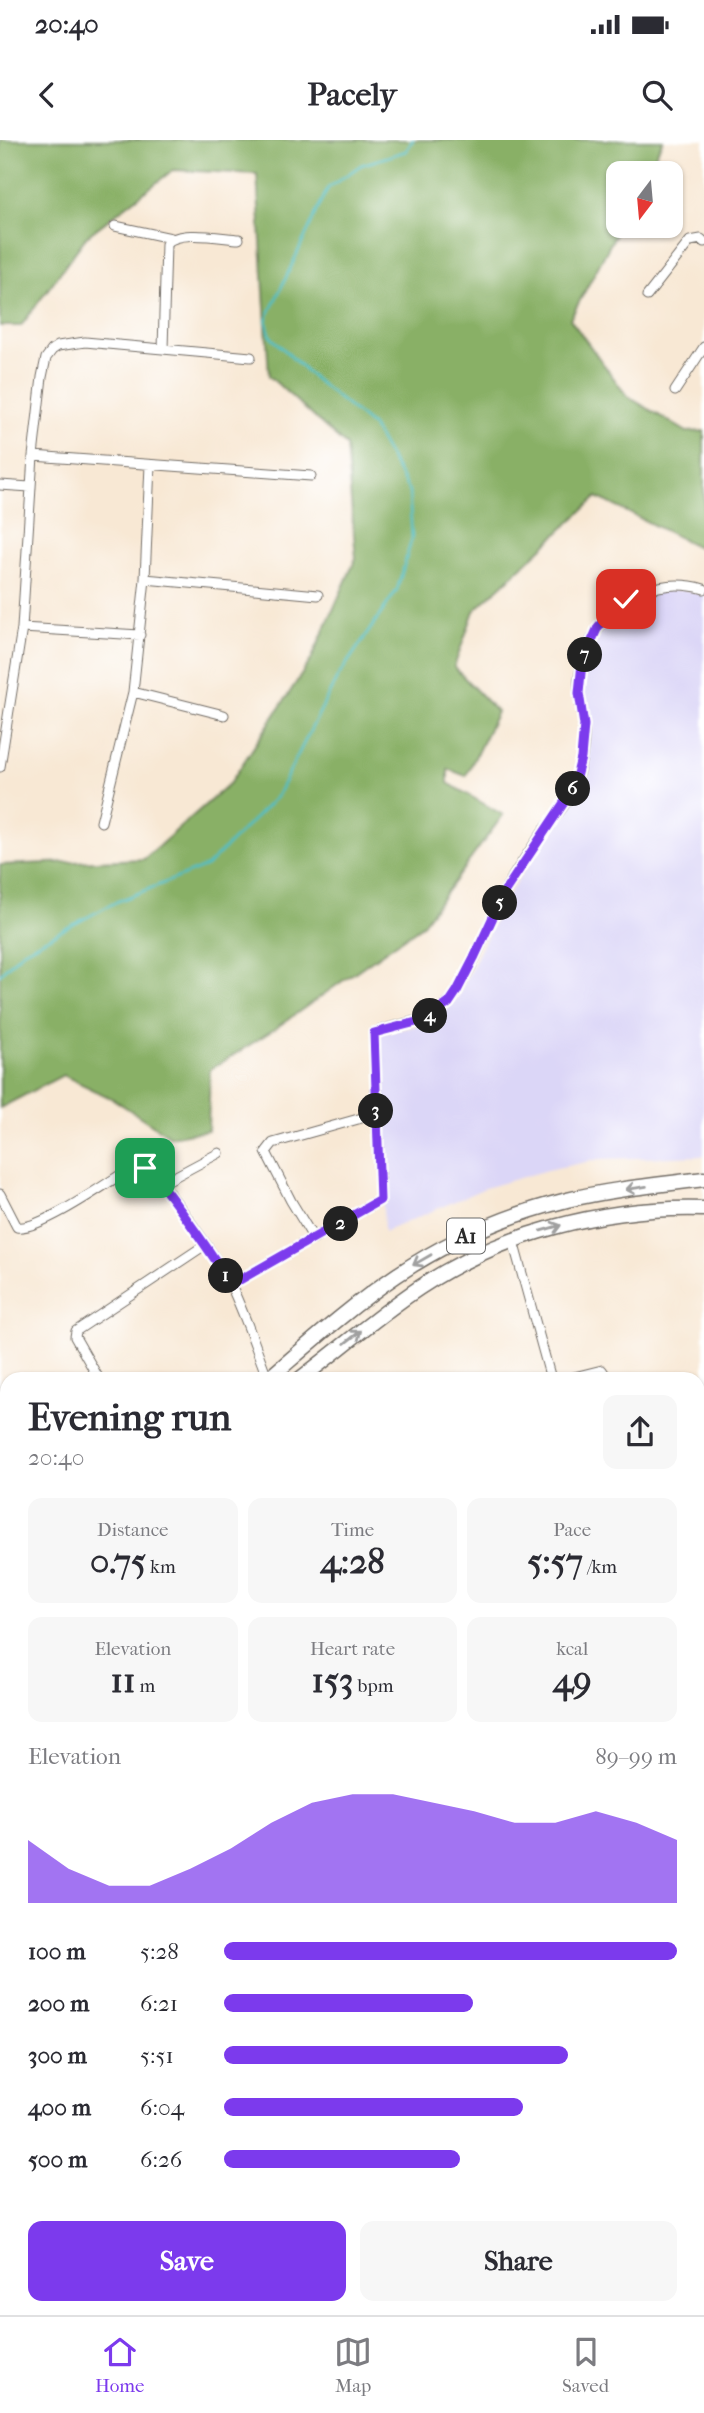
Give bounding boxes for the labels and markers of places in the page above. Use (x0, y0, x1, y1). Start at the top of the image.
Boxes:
pin (596, 569, 656, 629)
pin: 7 (568, 638, 602, 672)
pin: 6 (556, 772, 590, 806)
pin: 5 (482, 886, 518, 920)
pin: 4 (412, 998, 448, 1034)
pin: 3 (358, 1094, 394, 1128)
pin (115, 1138, 175, 1198)
pin: 2 (324, 1206, 358, 1242)
pin: 1 (208, 1258, 244, 1294)

